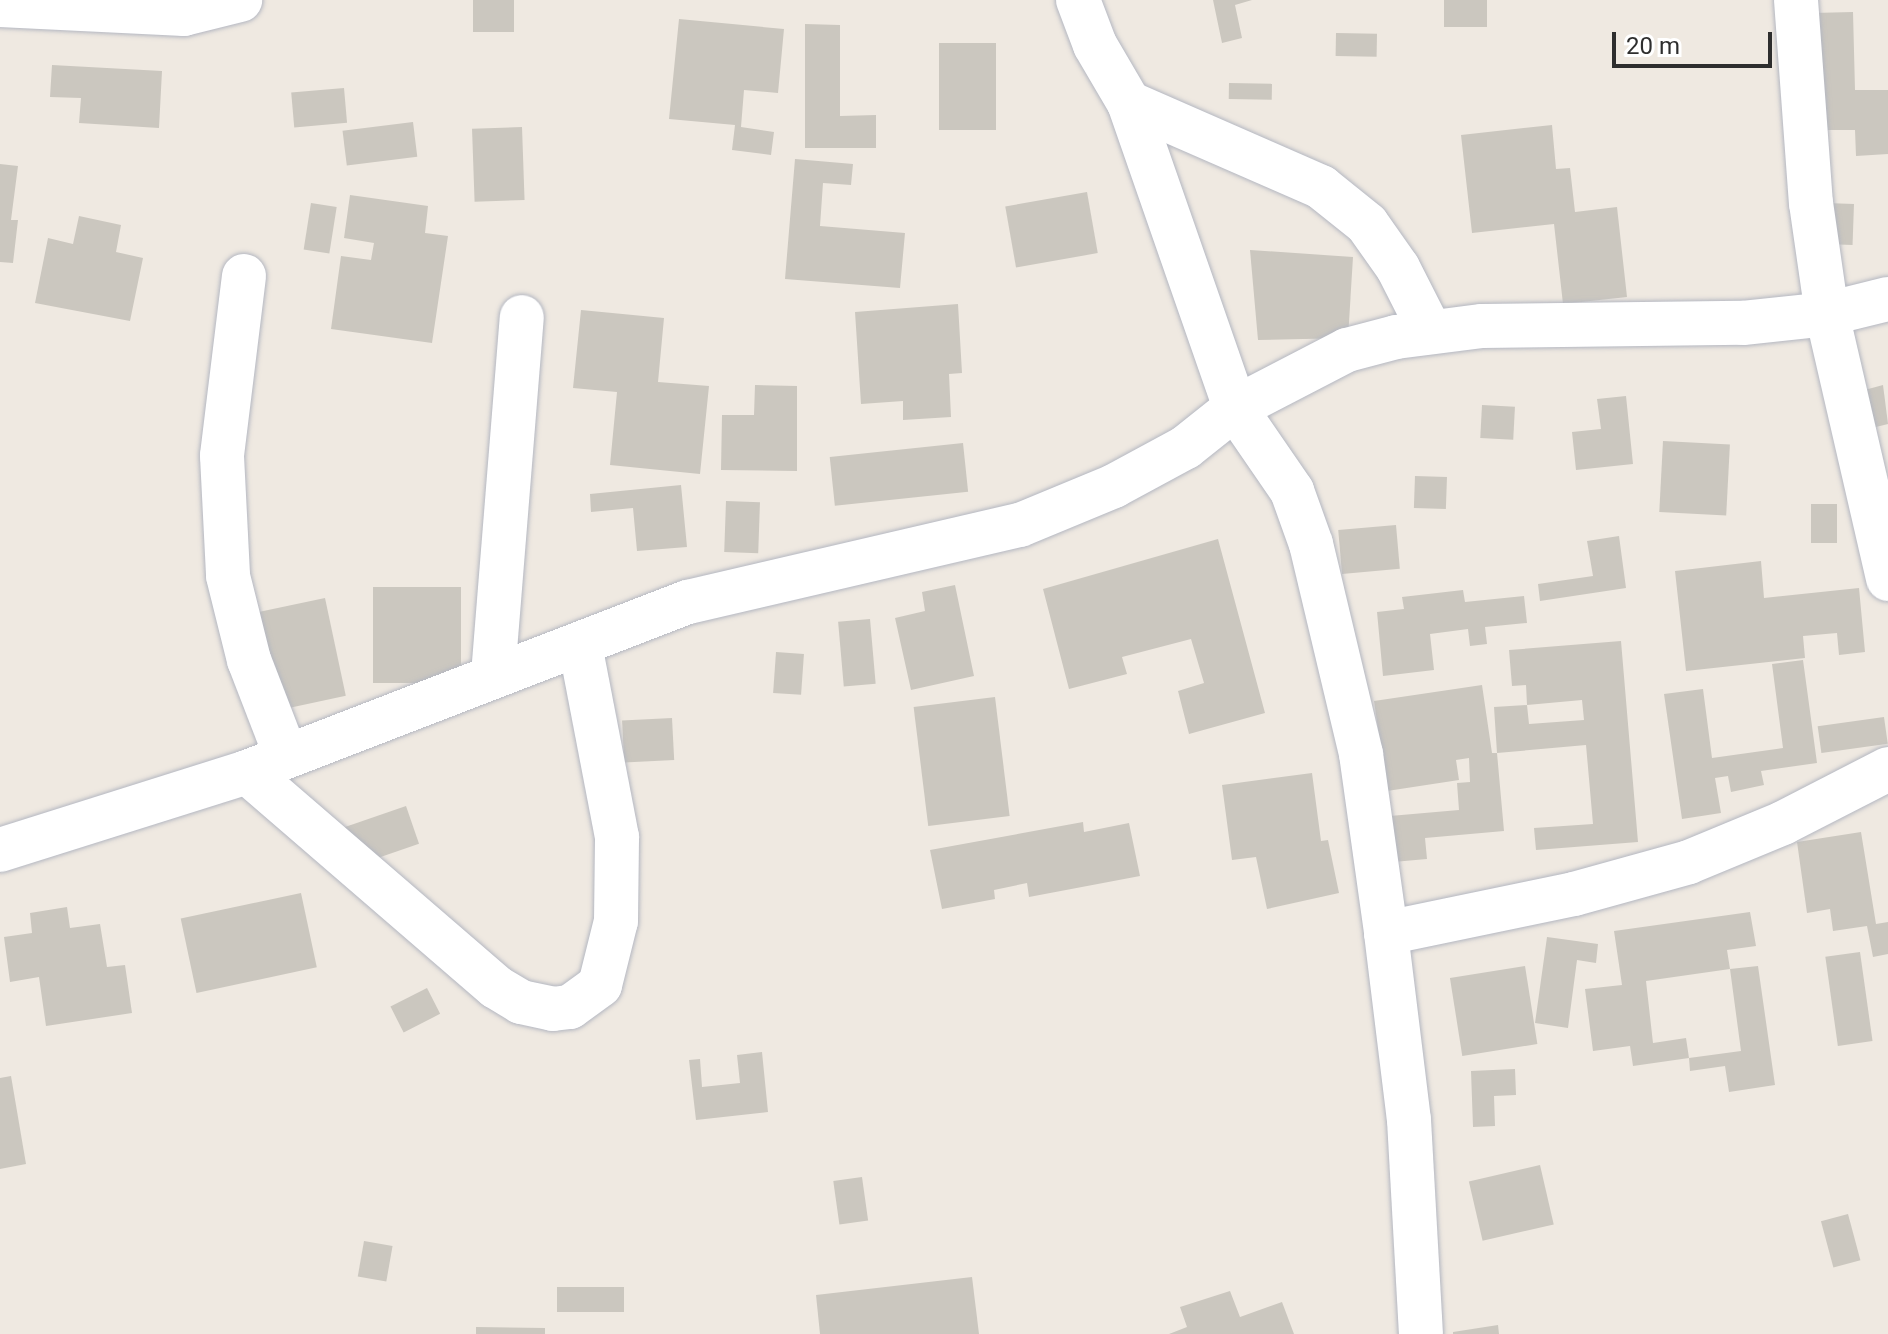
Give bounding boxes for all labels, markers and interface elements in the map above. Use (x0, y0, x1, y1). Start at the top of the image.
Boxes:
scale bar (1616, 16, 1776, 66)
text: 20 m (1626, 32, 1680, 60)

